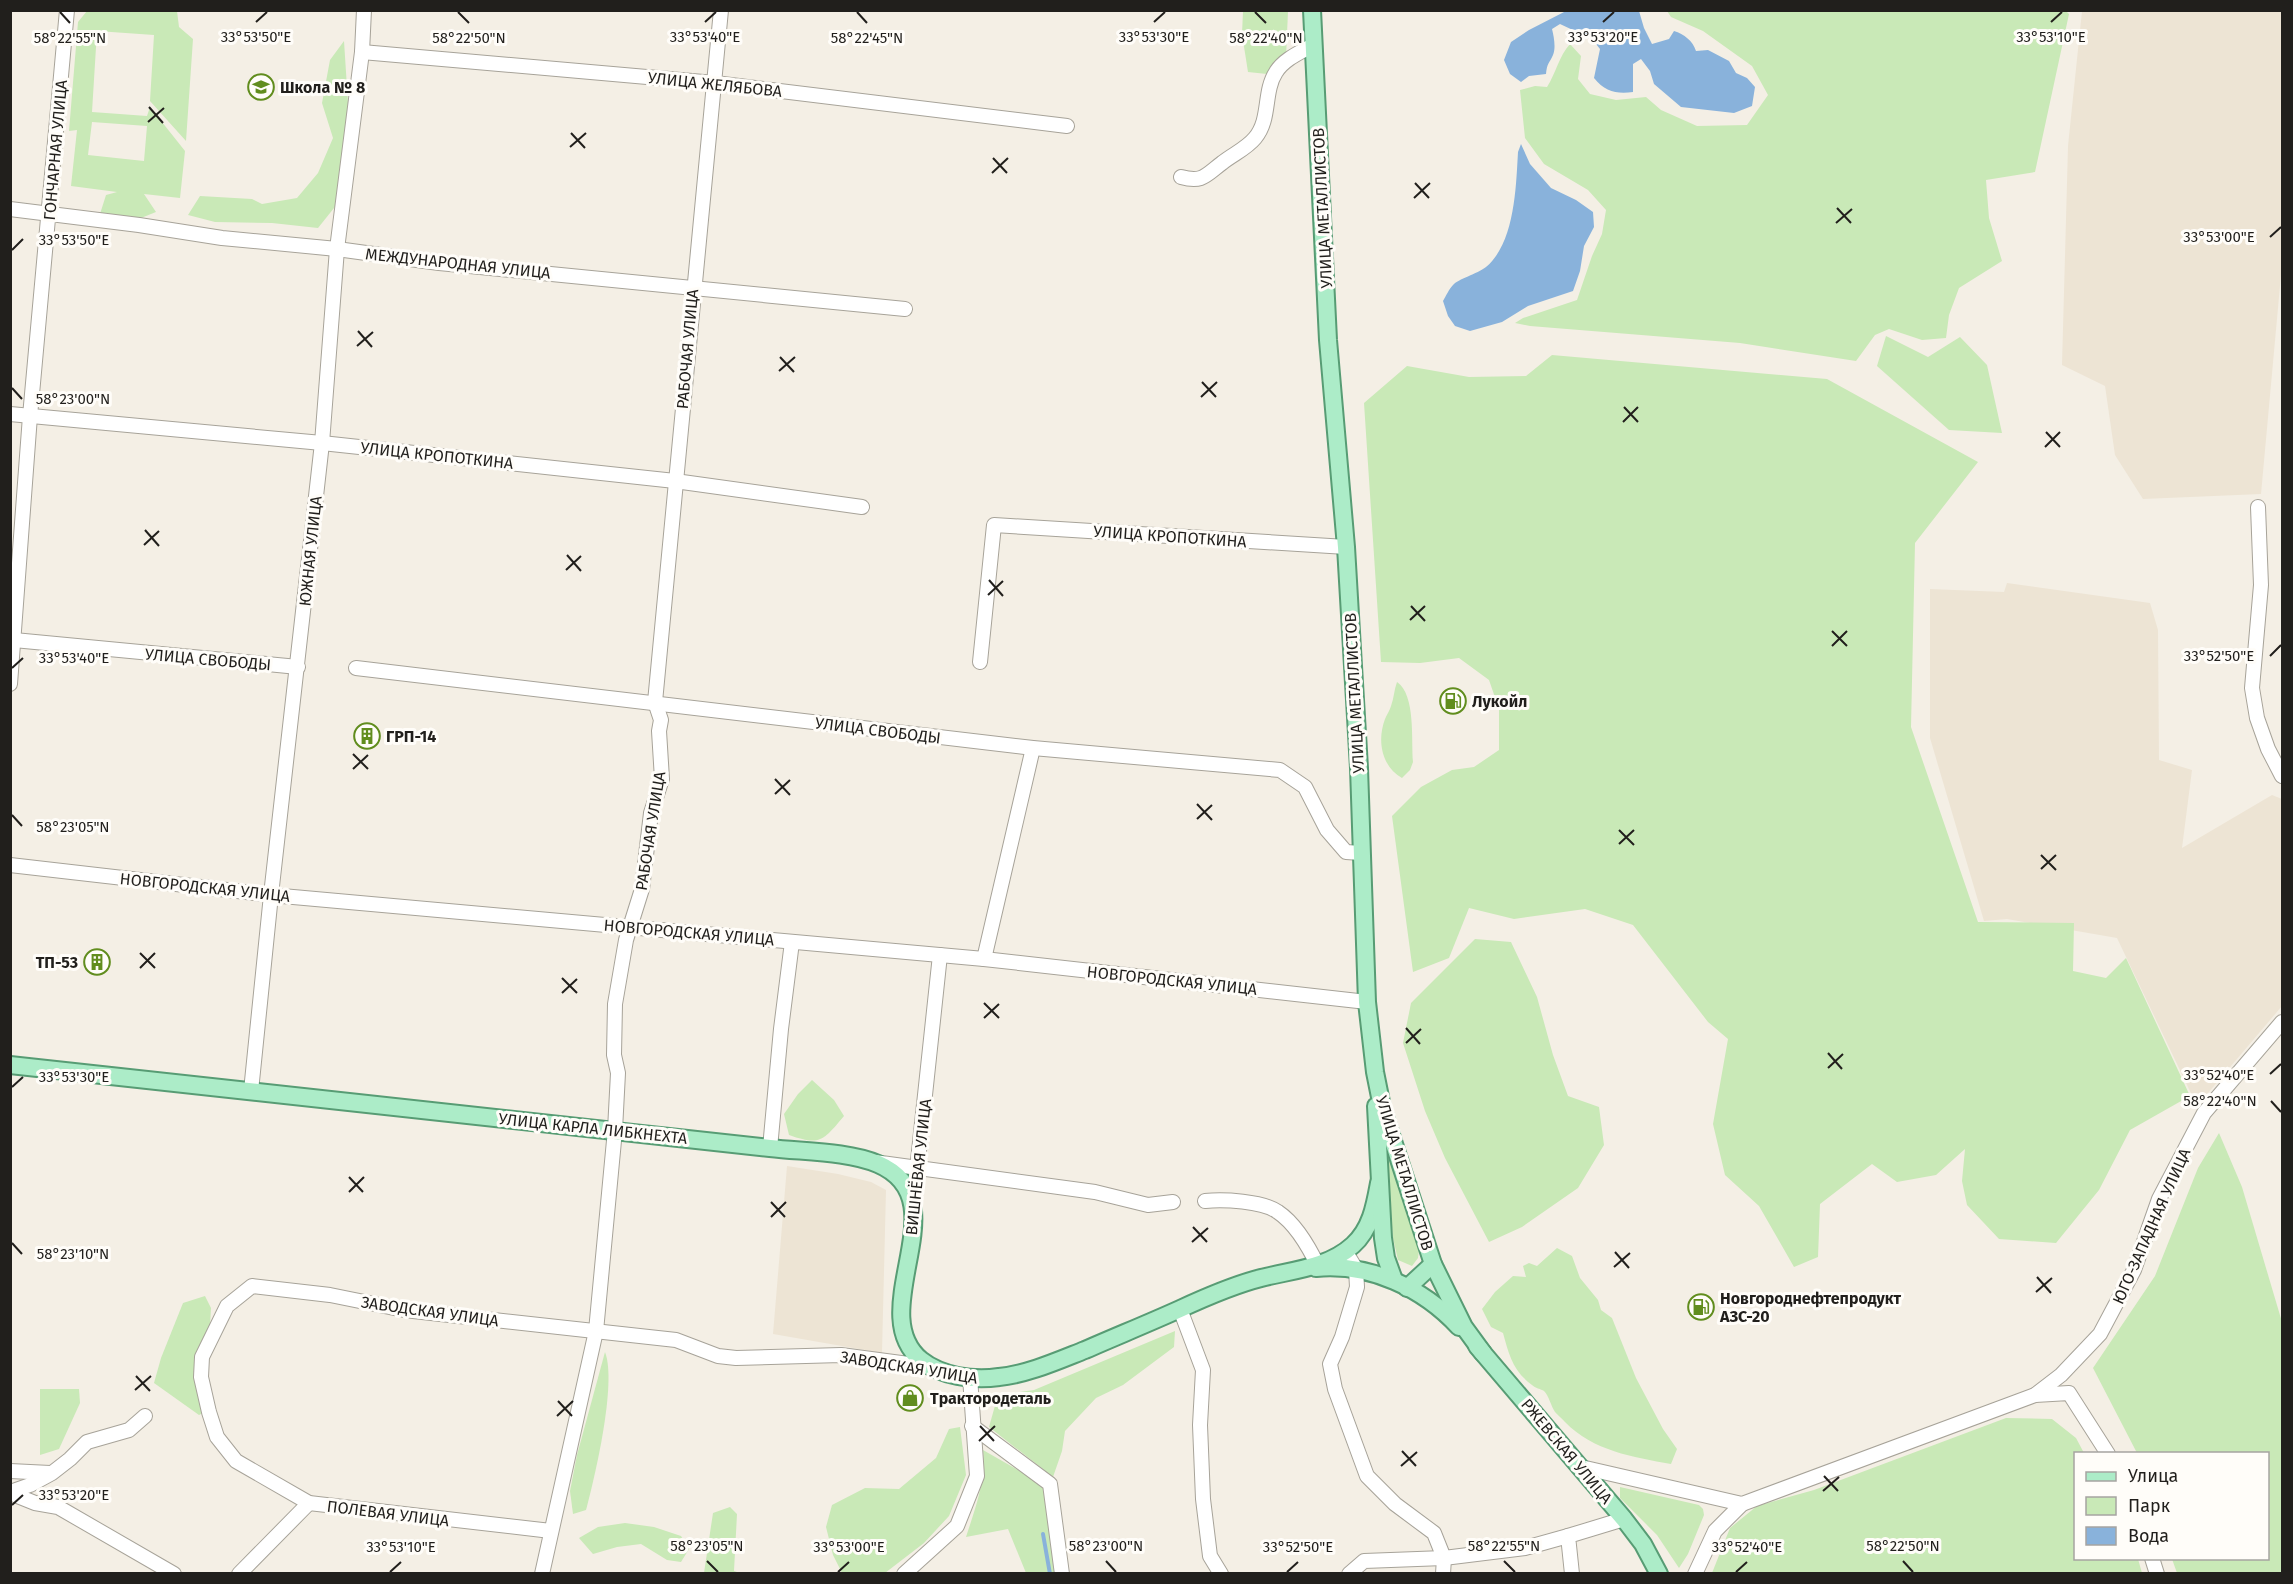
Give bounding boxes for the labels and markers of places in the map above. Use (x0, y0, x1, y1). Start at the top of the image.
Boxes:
school or university icon: Школа № 8 (246, 72, 276, 102)
place label: Школа № 8 (280, 78, 365, 97)
fuel station icon: Лукойл (1438, 686, 1468, 716)
place label: Лукойл (1472, 692, 1527, 711)
building icon: ГРП-14 (352, 721, 382, 751)
place label: ГРП-14 (386, 727, 436, 746)
building icon: ТП-53 (82, 947, 112, 977)
place label: ТП-53 (36, 953, 78, 972)
place label: Новгороднефтепродукт АЗС-20 (1719, 1289, 1902, 1326)
fuel station icon: Новгороднефтепродукт АЗС-20 (1686, 1292, 1716, 1322)
shop icon: Трактородеталь (895, 1383, 925, 1413)
place label: Трактородеталь (930, 1389, 1052, 1408)

